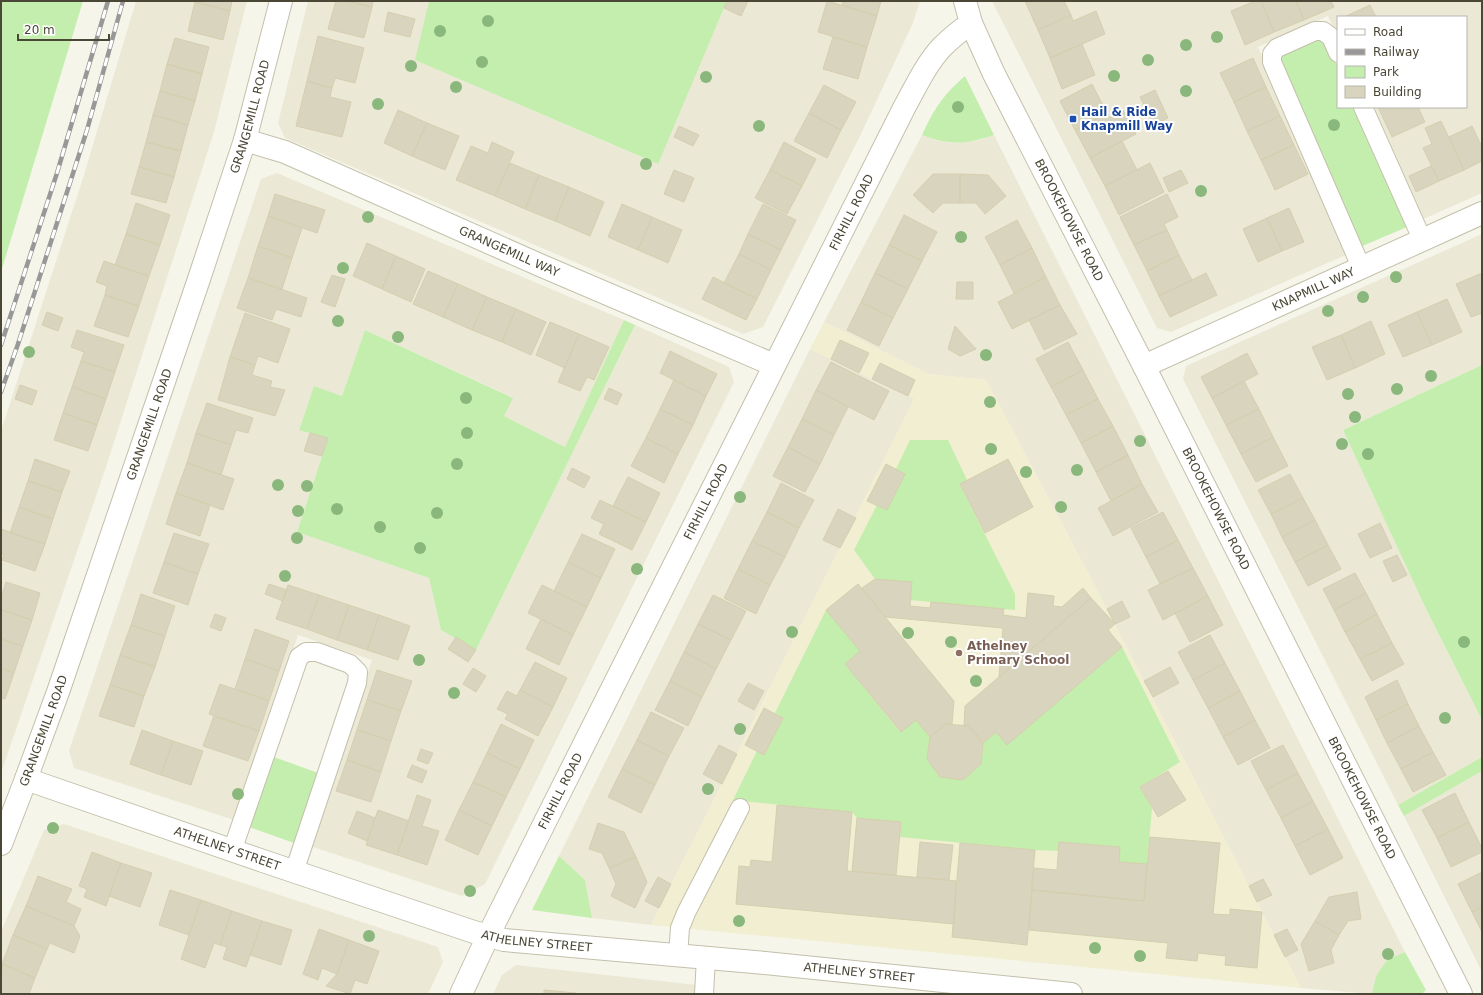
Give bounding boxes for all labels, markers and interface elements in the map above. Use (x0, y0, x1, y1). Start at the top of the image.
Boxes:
scale bar (18, 16, 109, 42)
legend (1337, 16, 1467, 108)
text: 20 m (24, 23, 55, 37)
text: Road (1373, 25, 1403, 39)
text: Railway (1373, 45, 1419, 59)
street label: GRANGEMILL ROAD (227, 58, 272, 175)
text: Park (1373, 65, 1399, 79)
text: Building (1373, 85, 1422, 99)
place label: Hail & Ride Knapmill Way (1081, 105, 1173, 133)
marker: Hail & Ride Knapmill Way (1068, 114, 1078, 124)
street label: BROOKEHOWSE ROAD (1032, 157, 1106, 284)
street label: FIRHILL ROAD (827, 172, 877, 253)
street label: GRANGEMILL WAY (457, 223, 562, 280)
street label: KNAPMILL WAY (1270, 264, 1358, 314)
street label: GRANGEMILL ROAD (124, 367, 175, 482)
street label: BROOKEHOWSE ROAD (1179, 445, 1253, 572)
street label: FIRHILL ROAD (681, 461, 731, 542)
place label: Athelney Primary School (967, 639, 1069, 667)
marker: Athelney Primary School (954, 648, 964, 658)
street label: GRANGEMILL ROAD (17, 673, 70, 788)
street label: BROOKEHOWSE ROAD (1325, 734, 1399, 862)
street label: FIRHILL ROAD (535, 751, 586, 832)
street label: ATHELNEY STREET (172, 824, 283, 874)
street label: ATHELNEY STREET (480, 927, 593, 955)
street label: ATHELNEY STREET (803, 960, 916, 985)

